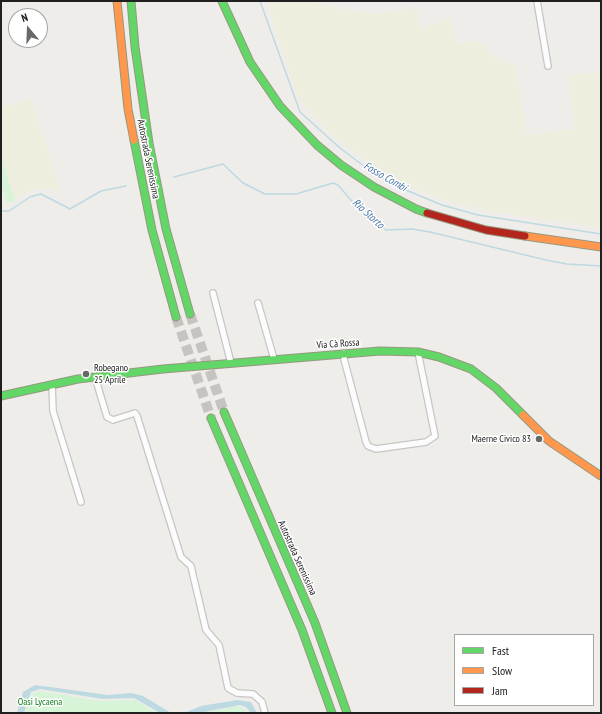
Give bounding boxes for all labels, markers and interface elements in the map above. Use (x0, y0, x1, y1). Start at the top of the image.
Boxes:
north arrow (8, 8, 48, 48)
text: N (19, 10, 30, 25)
street label: Autostrada Serenissima (134, 118, 162, 200)
water label: Fosso Combi (361, 159, 409, 195)
water label: Rio Storto (349, 196, 387, 232)
street label: Via Cà Rossa (316, 337, 360, 351)
place label: Robegano 25 Aprile (94, 362, 128, 386)
marker: Robegano 25 Aprile (81, 369, 91, 379)
place label: Maerne Civico 83 (471, 433, 531, 445)
marker: Maerne Civico 83 (534, 434, 544, 444)
street label: Autostrada Serenissima (275, 519, 319, 597)
legend (454, 634, 594, 706)
text: Fast (492, 643, 509, 658)
text: Slow (492, 663, 512, 678)
text: Jam (492, 683, 508, 698)
park label: Oasi Lycaena (18, 696, 62, 708)

